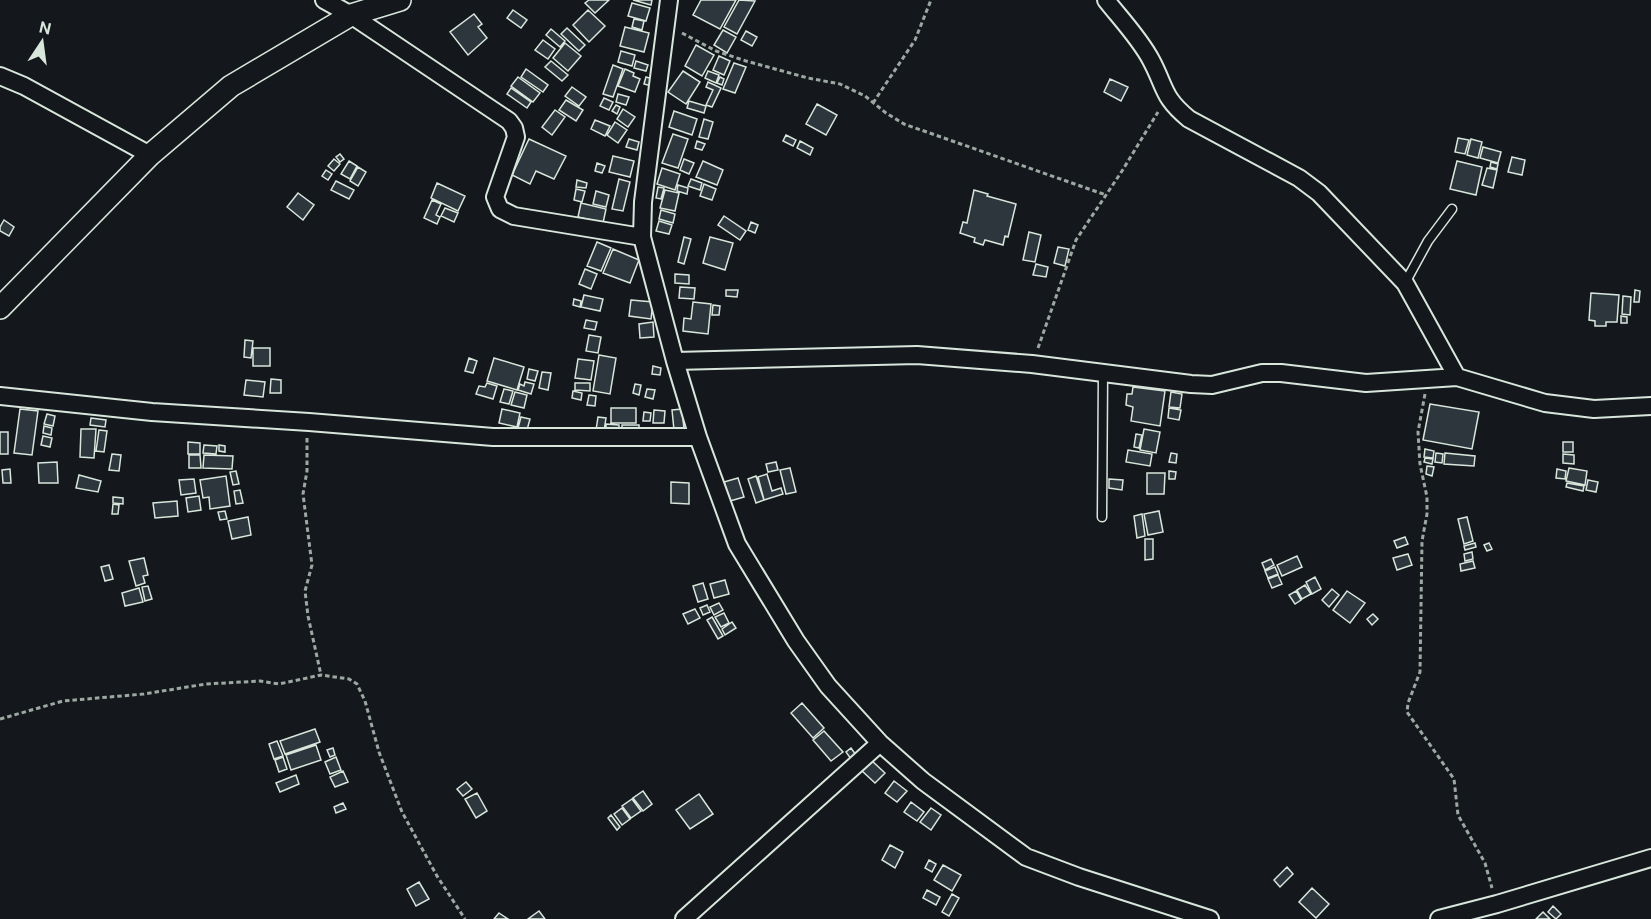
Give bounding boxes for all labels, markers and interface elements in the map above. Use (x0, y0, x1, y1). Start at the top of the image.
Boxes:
north arrow (12, 12, 72, 72)
text: N (37, 16, 53, 39)

